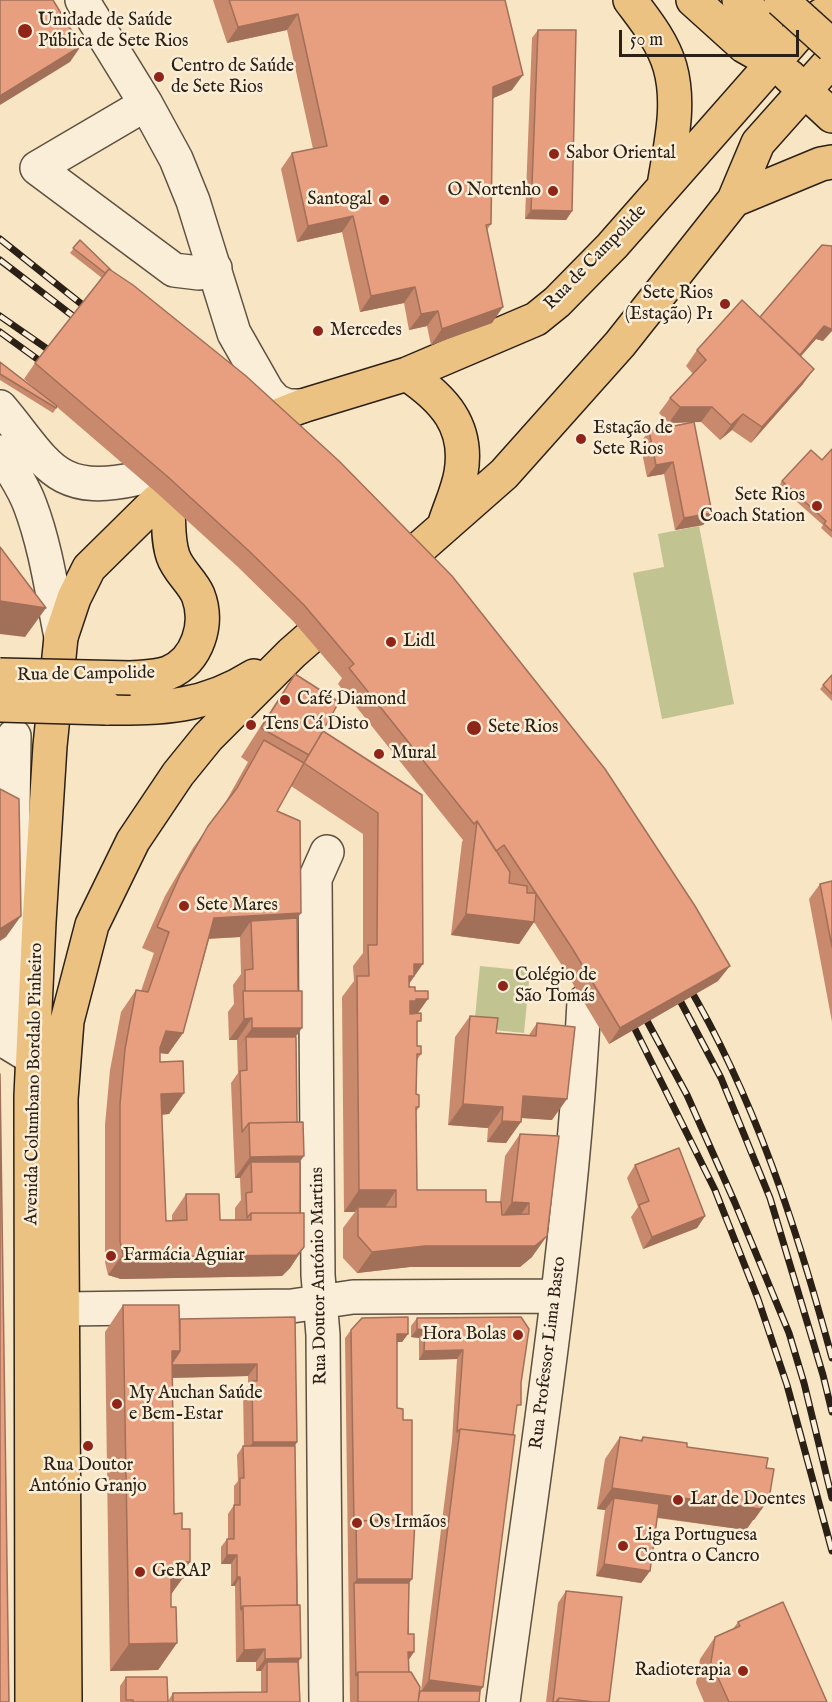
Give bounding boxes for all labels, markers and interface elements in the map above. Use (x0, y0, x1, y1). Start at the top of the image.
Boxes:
place label: Unidade de Saúde Pública de Sete Rios (38, 10, 188, 52)
scale bar (622, 18, 802, 56)
marker: Unidade de Saúde Pública de Sete Rios (16, 22, 34, 40)
text: 50 m (630, 29, 663, 52)
place label: Centro de Saúde de Sete Rios (171, 56, 294, 98)
marker: Centro de Saúde de Sete Rios (152, 70, 166, 84)
place label: Sabor Oriental (566, 143, 676, 165)
marker: Sabor Oriental (547, 147, 561, 161)
place label: O Nortenho (448, 180, 541, 202)
marker: O Nortenho (546, 184, 560, 198)
place label: Santogal (307, 189, 372, 211)
marker: Santogal (377, 193, 391, 207)
street label: Rua de Campolide (540, 201, 652, 315)
place label: Sete Rios (Estação) P1 (625, 283, 713, 326)
marker: Sete Rios (Estação) P1 (718, 297, 732, 311)
place label: Mercedes (330, 320, 402, 342)
marker: Mercedes (311, 324, 325, 338)
place label: Estação de Sete Rios (593, 418, 673, 460)
marker: Estação de Sete Rios (574, 432, 588, 446)
place label: Sete Rios Coach Station (700, 485, 805, 528)
marker: Sete Rios Coach Station (810, 499, 824, 513)
place label: Lidl (403, 631, 435, 653)
marker: Lidl (384, 635, 398, 649)
street label: Rua de Campolide (17, 663, 155, 687)
place label: Café Diamond (297, 689, 406, 711)
marker: Café Diamond (278, 693, 292, 707)
place label: Tens Cá Disto (263, 714, 369, 736)
place label: Sete Rios (488, 717, 558, 739)
marker: Tens Cá Disto (244, 718, 258, 732)
marker: Sete Rios (465, 719, 483, 737)
place label: Mural (391, 743, 436, 765)
marker: Mural (372, 747, 386, 761)
place label: Sete Mares (196, 895, 278, 917)
marker: Sete Mares (177, 899, 191, 913)
street label: Avenida Columbano Bordalo Pinheiro (22, 943, 48, 1225)
place label: Colégio de São Tomás (515, 965, 597, 1008)
marker: Colégio de São Tomás (496, 979, 510, 993)
street label: Rua Doutor António Martins (307, 1167, 333, 1385)
place label: Farmácia Aguiar (123, 1245, 245, 1267)
marker: Farmácia Aguiar (104, 1249, 118, 1263)
street label: Rua Professor Lima Basto (526, 1255, 572, 1451)
place label: Hora Bolas (422, 1324, 506, 1346)
marker: Hora Bolas (511, 1328, 525, 1342)
place label: My Auchan Saúde e Bem-Estar (129, 1383, 263, 1426)
marker: My Auchan Saúde e Bem-Estar (110, 1397, 124, 1411)
marker: Rua Doutor António Granjo (81, 1439, 95, 1453)
place label: Rua Doutor António Granjo (29, 1455, 147, 1498)
place label: Lar de Doentes (690, 1489, 806, 1511)
marker: Lar de Doentes (671, 1493, 685, 1507)
place label: Os Irmãos (369, 1512, 446, 1534)
marker: Os Irmãos (350, 1516, 364, 1530)
place label: Liga Portuguesa Contra o Cancro (635, 1525, 759, 1568)
marker: Liga Portuguesa Contra o Cancro (616, 1539, 630, 1553)
place label: GeRAP (152, 1561, 211, 1583)
marker: GeRAP (133, 1565, 147, 1579)
place label: Radioterapia (634, 1660, 731, 1682)
marker: Radioterapia (736, 1664, 750, 1678)

